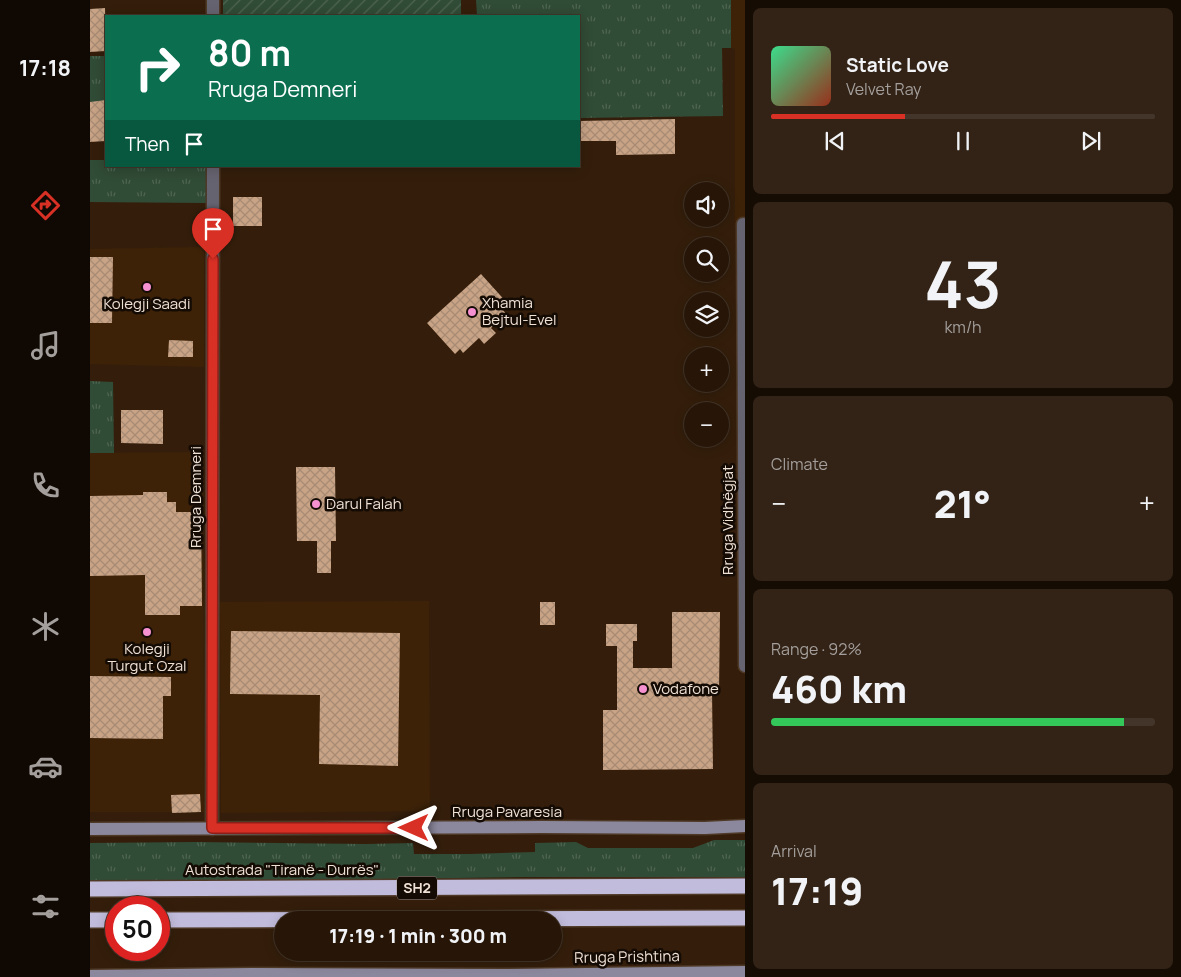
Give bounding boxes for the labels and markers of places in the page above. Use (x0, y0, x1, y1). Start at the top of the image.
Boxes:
pin (192, 208, 234, 259)
marker: Kolegji Saadi (141, 281, 153, 293)
place label: Xhamia Bejtul-Evel (482, 292, 557, 330)
place label: Kolegji Saadi (104, 293, 190, 314)
marker: Xhamia Bejtul-Evel (466, 306, 478, 318)
place label: Darul Falah (326, 493, 402, 514)
marker: Darul Falah (310, 498, 322, 510)
marker: Kolegji Turgut Ozal (141, 626, 153, 638)
place label: Kolegji Turgut Ozal (107, 638, 187, 676)
place label: Vodafone (653, 678, 719, 699)
marker: Vodafone (637, 683, 649, 695)

